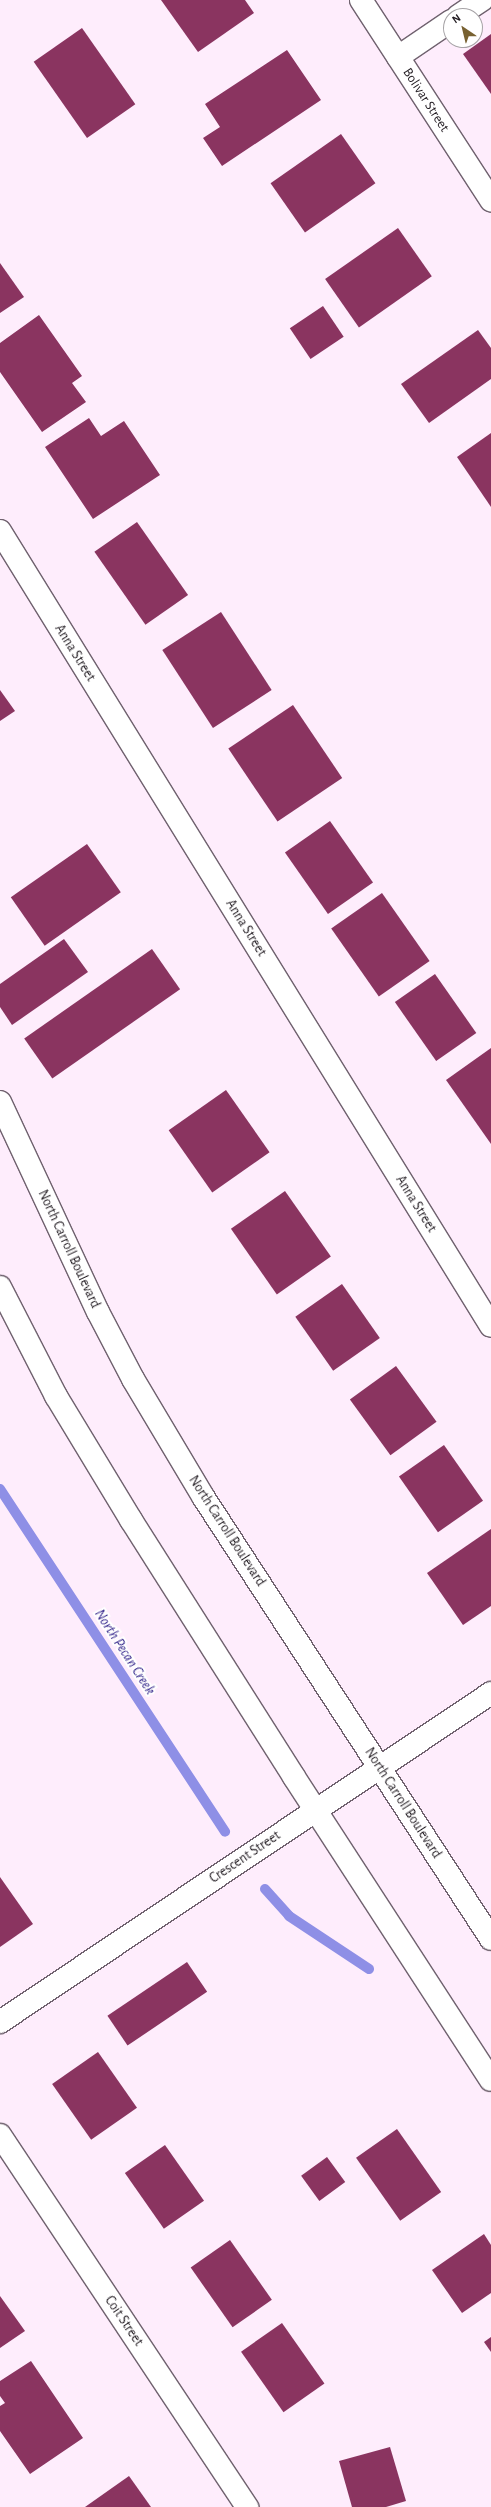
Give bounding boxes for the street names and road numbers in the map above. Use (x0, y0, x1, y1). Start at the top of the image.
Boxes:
street label: Bolivar Street (399, 65, 453, 135)
street label: Anna Street (51, 621, 99, 685)
street label: Anna Street (222, 896, 270, 960)
street label: Anna Street (392, 1172, 440, 1236)
street label: North Carroll Boulevard (34, 1187, 104, 1311)
street label: North Carroll Boulevard (185, 1473, 269, 1589)
street label: North Carroll Boulevard (361, 1745, 445, 1861)
street label: Crescent Street (206, 1827, 284, 1887)
street label: Coit Street (101, 2293, 147, 2349)

